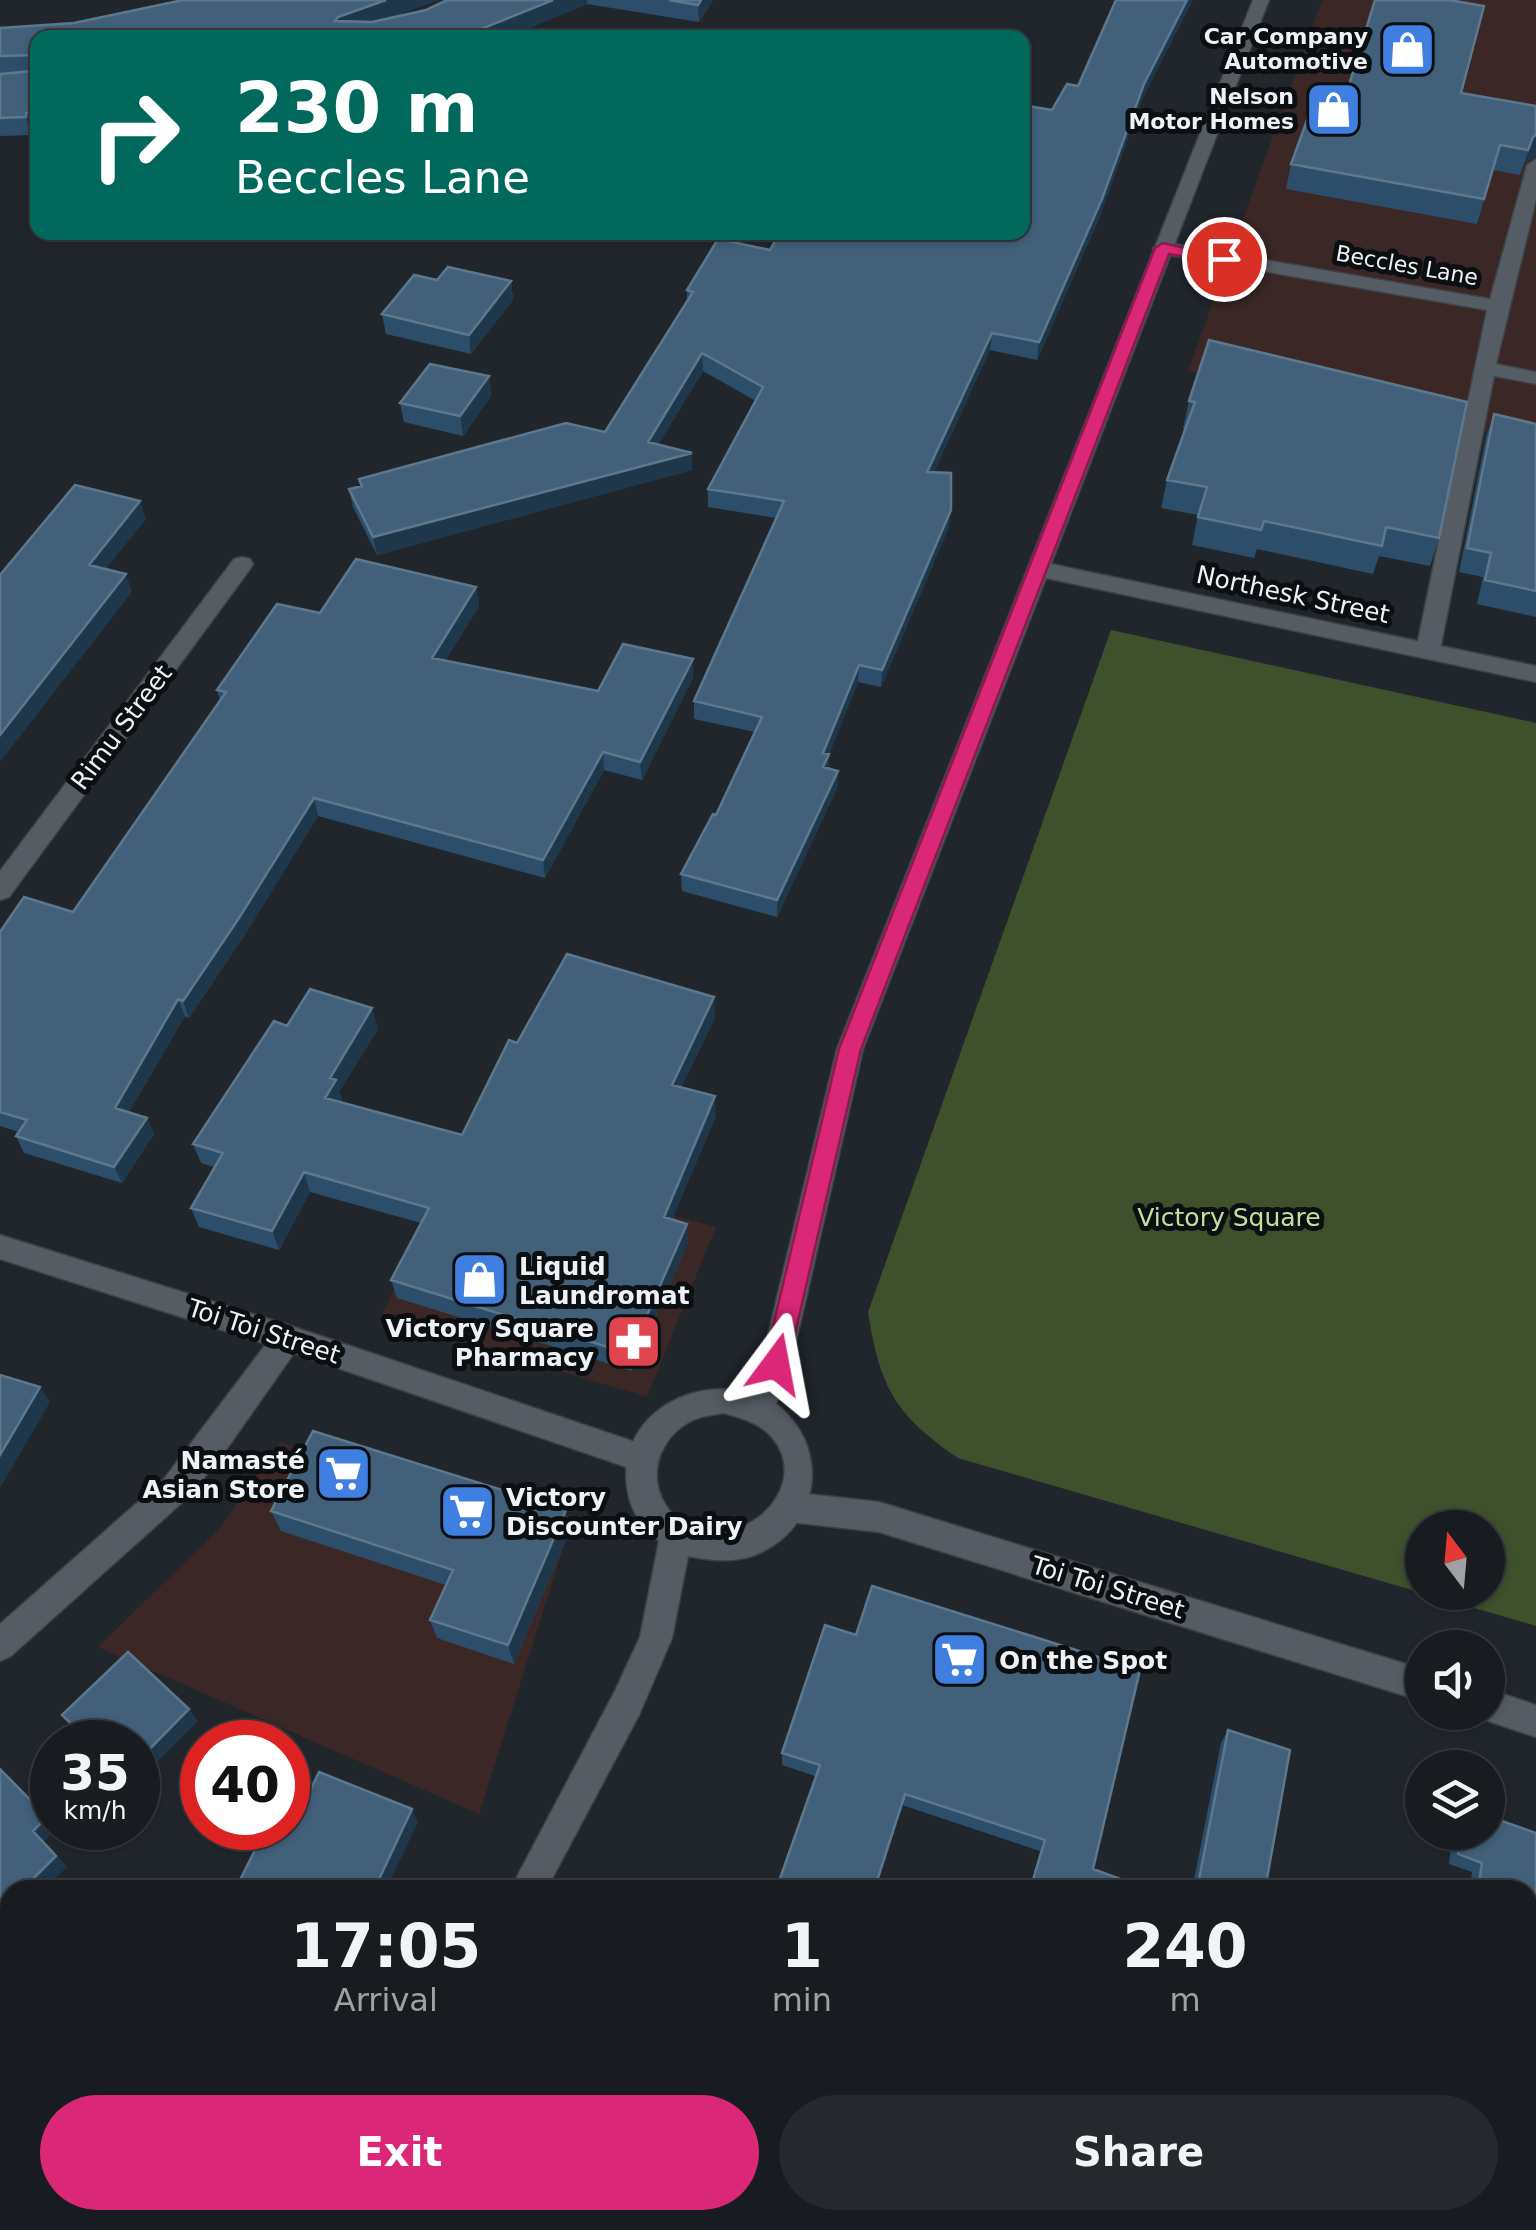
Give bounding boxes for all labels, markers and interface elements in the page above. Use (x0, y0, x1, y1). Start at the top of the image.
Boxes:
shop icon: Car Company Automotive (1377, 19, 1437, 79)
place label: Car Company Automotive (1204, 24, 1368, 74)
text: 230 m (235, 67, 478, 149)
icon: right (70, 70, 200, 200)
shop icon: Nelson Motor Homes (1303, 79, 1363, 139)
place label: Nelson Motor Homes (1128, 84, 1294, 134)
text: Beccles Lane (235, 151, 530, 204)
pin (1182, 217, 1267, 302)
icon: arrive (1197, 232, 1252, 287)
street label: Beccles Lane (1334, 241, 1480, 290)
street label: Northesk Street (1194, 560, 1392, 629)
street label: Rimu Street (65, 659, 178, 795)
park label: Victory Square (1137, 1203, 1321, 1232)
shop icon: Liquid Laundromat (450, 1250, 510, 1310)
place label: Liquid Laundromat (519, 1252, 690, 1310)
street label: Toi Toi Street (183, 1293, 344, 1370)
pharmacy icon: Victory Square Pharmacy (603, 1312, 663, 1372)
position arrow (724, 1312, 828, 1416)
place label: Victory Square Pharmacy (385, 1314, 594, 1372)
supermarket icon: Namasté Asian Store (314, 1444, 374, 1504)
place label: Namasté Asian Store (142, 1446, 305, 1504)
supermarket icon: Victory Discounter Dairy (437, 1481, 497, 1541)
place label: Victory Discounter Dairy (506, 1483, 743, 1541)
north arrow (1405, 1510, 1505, 1610)
map controls (1405, 1510, 1505, 1850)
street label: Toi Toi Street (1027, 1550, 1188, 1625)
supermarket icon: On the Spot (930, 1630, 990, 1690)
button: sound (1405, 1630, 1505, 1730)
place label: On the Spot (999, 1646, 1167, 1675)
speed limit sign: 40 (180, 1720, 310, 1850)
text: 35 (60, 1744, 130, 1802)
button: layers (1405, 1750, 1505, 1850)
text: km/h (63, 1796, 127, 1825)
text: 17:05 (290, 1911, 481, 1981)
text: 1 (781, 1911, 823, 1981)
text: 240 (1122, 1911, 1248, 1981)
text: Arrival (334, 1981, 438, 2019)
text: min (772, 1981, 832, 2019)
text: m (1169, 1981, 1201, 2019)
button: Exit (40, 2095, 759, 2210)
button: Share (779, 2095, 1498, 2210)

